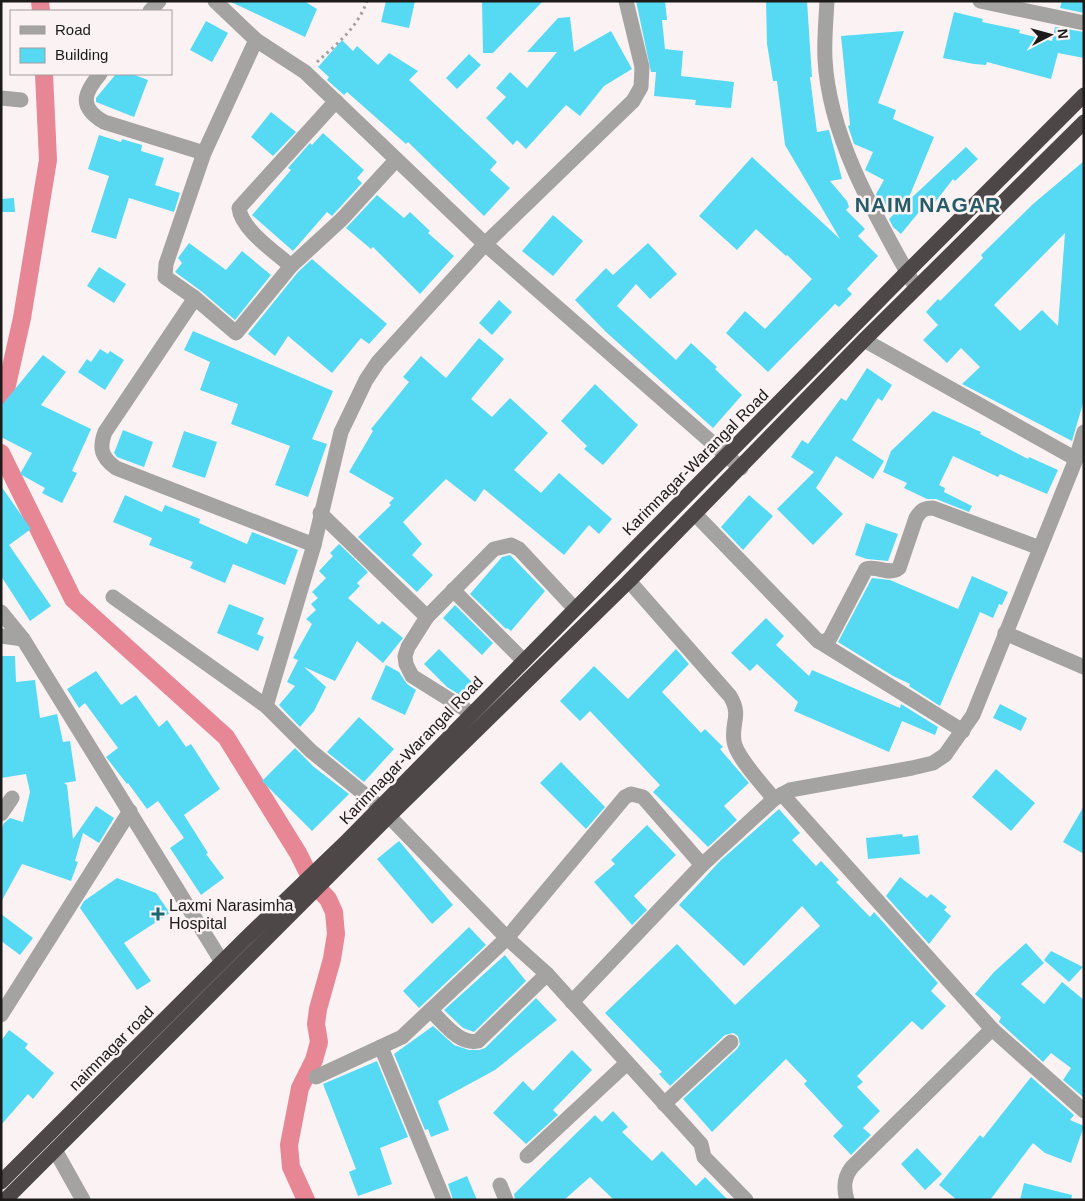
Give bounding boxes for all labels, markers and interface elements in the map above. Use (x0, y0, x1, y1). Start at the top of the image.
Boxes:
legend (10, 10, 172, 75)
north arrow (1025, 10, 1075, 60)
text: Road (55, 21, 91, 38)
text: N (1054, 28, 1071, 40)
text: Building (55, 46, 108, 63)
district label: NAIM NAGAR (855, 193, 1001, 216)
street label: Karimnagar-Warangal Road (619, 386, 772, 539)
street label: Karimnagar-Warangal Road (336, 673, 486, 828)
place label: Laxmi Narasimha Hospital (169, 897, 294, 932)
marker: Laxmi Narasimha Hospital (151, 907, 165, 921)
street label: naimnagar road (66, 1003, 157, 1094)

